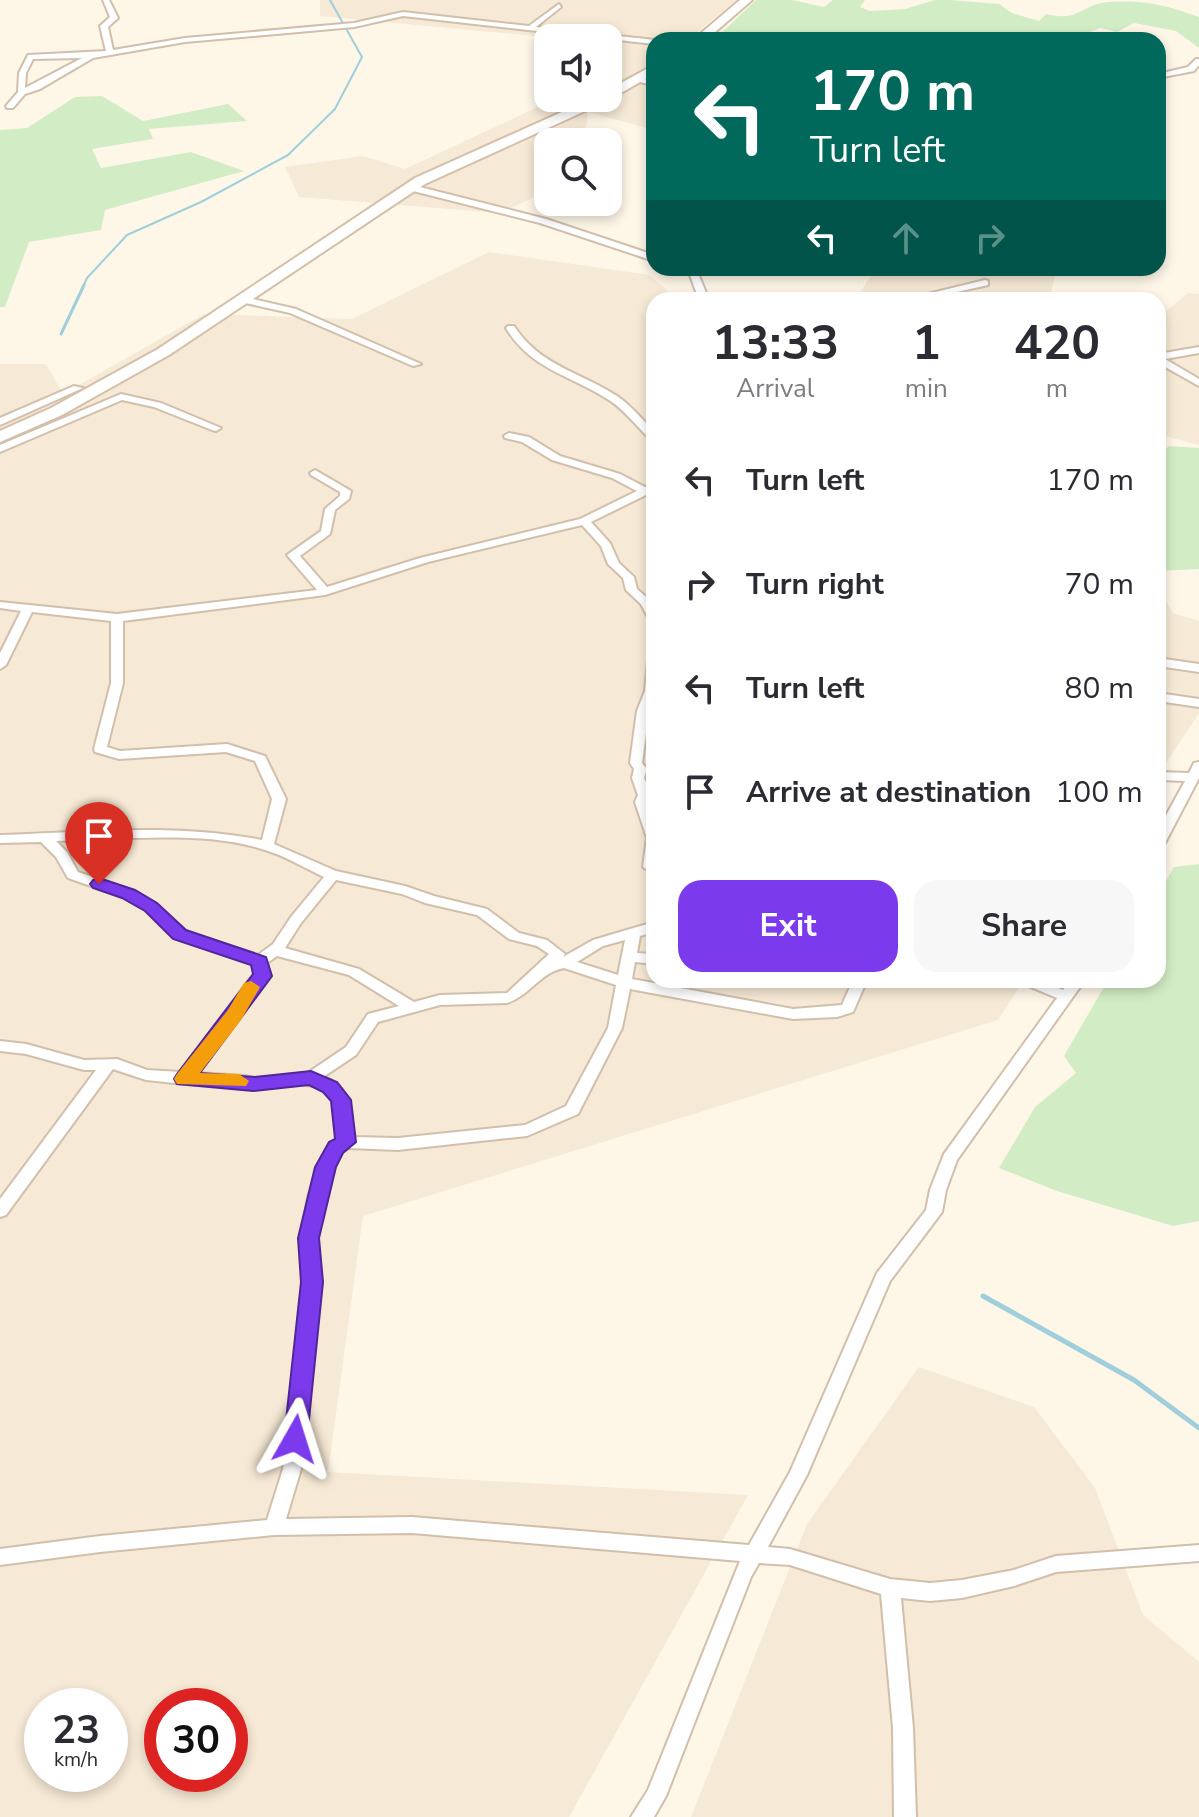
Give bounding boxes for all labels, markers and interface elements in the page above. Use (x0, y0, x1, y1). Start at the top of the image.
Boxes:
map controls (534, 24, 622, 216)
button: sound (534, 24, 622, 112)
text: 170 m (810, 53, 975, 130)
icon: left (678, 64, 782, 168)
text: Turn left (810, 126, 945, 175)
button: search (534, 128, 622, 216)
icon: left (800, 216, 844, 260)
icon: ahead (884, 216, 928, 260)
icon: right (968, 216, 1012, 260)
text: 13:33 (712, 310, 839, 376)
text: 1 (912, 310, 941, 376)
text: 420 (1014, 310, 1100, 376)
text: Arrival (736, 371, 815, 406)
text: min (905, 371, 948, 406)
text: m (1046, 371, 1068, 406)
icon: left (678, 458, 722, 502)
text: Turn left (746, 460, 864, 501)
text: 170 m (1047, 460, 1134, 501)
icon: right (678, 562, 722, 606)
text: Turn right (746, 564, 884, 605)
text: 70 m (1065, 564, 1134, 605)
icon: left (678, 666, 722, 710)
text: Turn left (746, 668, 864, 709)
text: 80 m (1065, 668, 1134, 709)
icon: arrive (678, 770, 722, 814)
text: Arrive at destination (746, 772, 1031, 813)
text: 100 m (1055, 772, 1143, 813)
pin (65, 802, 133, 884)
icon: arrive (77, 814, 121, 858)
button: Exit (678, 880, 898, 972)
button: Share (914, 880, 1134, 972)
position arrow (253, 1397, 337, 1481)
speed limit sign: 30 (144, 1688, 248, 1792)
text: 23 (52, 1703, 100, 1757)
text: km/h (54, 1746, 98, 1773)

